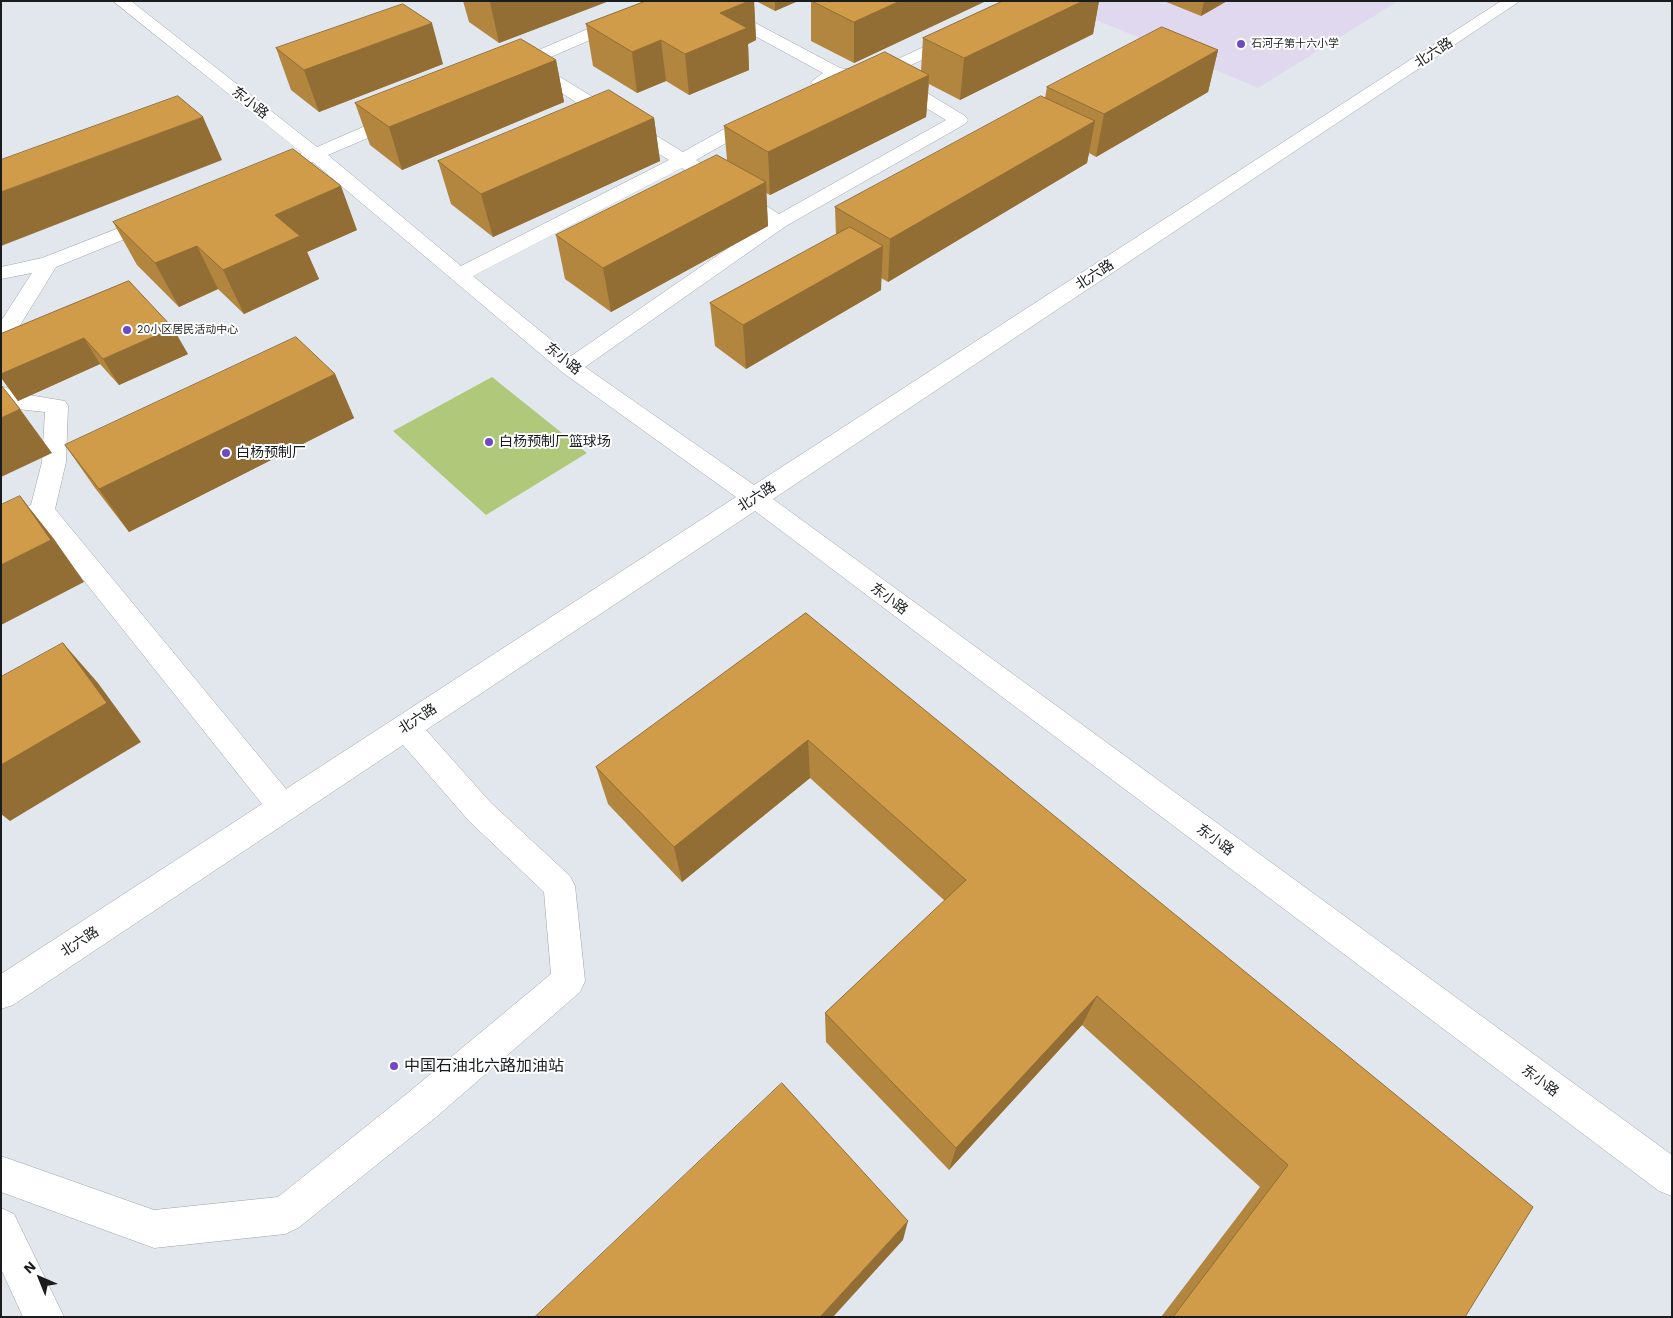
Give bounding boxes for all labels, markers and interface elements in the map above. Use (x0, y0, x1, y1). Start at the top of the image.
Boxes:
street label: 北六路 (1412, 35, 1456, 71)
place label: 石河子第十六小学 (1251, 37, 1339, 51)
marker: 石河子第十六小学 (1235, 38, 1247, 50)
street label: 东小路 (228, 83, 272, 123)
street label: 北六路 (1073, 257, 1117, 293)
place label: 20小区居民活动中心 (137, 323, 238, 337)
marker: 20小区居民活动中心 (121, 324, 133, 336)
street label: 东小路 (541, 339, 585, 379)
place label: 白杨预制厂篮球场 (499, 434, 611, 450)
marker: 白杨预制厂篮球场 (483, 436, 495, 448)
place label: 白杨预制厂 (236, 445, 306, 461)
marker: 白杨预制厂 (220, 447, 232, 459)
street label: 北六路 (735, 479, 779, 515)
street label: 东小路 (867, 580, 911, 618)
street label: 北六路 (396, 701, 440, 737)
street label: 东小路 (1193, 821, 1237, 859)
street label: 北六路 (58, 924, 102, 960)
place label: 中国石油北六路加油站 (404, 1056, 564, 1076)
marker: 中国石油北六路加油站 (388, 1060, 400, 1072)
street label: 东小路 (1518, 1062, 1562, 1100)
north arrow (15, 1253, 65, 1303)
text: N (20, 1258, 39, 1277)

